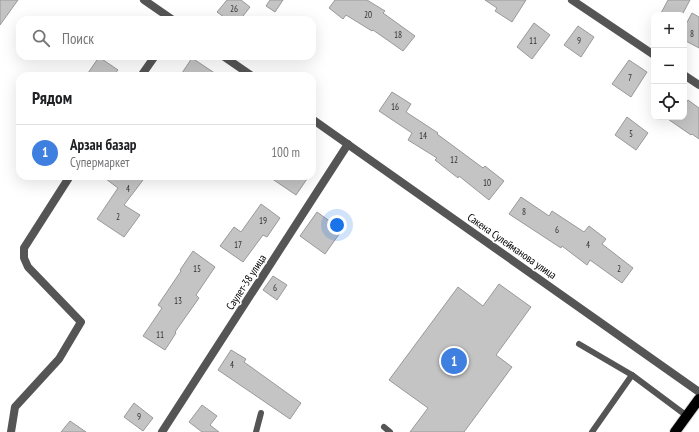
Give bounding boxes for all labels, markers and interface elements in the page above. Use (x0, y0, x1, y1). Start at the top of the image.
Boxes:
house number: 26 (230, 3, 238, 14)
house number: 20 (364, 9, 372, 20)
map controls (651, 12, 687, 120)
button: + (651, 12, 687, 48)
search box (16, 16, 316, 60)
icon: search (30, 27, 52, 49)
house number: 8 (690, 28, 694, 39)
text: Поиск (62, 29, 94, 48)
house number: 18 (394, 29, 402, 40)
house number: 11 (529, 35, 537, 46)
house number: 9 (577, 35, 581, 46)
button: − (651, 48, 687, 84)
house number: 7 (628, 72, 632, 83)
button: locate (651, 84, 687, 120)
text: Рядом (32, 87, 72, 109)
house number: 16 (391, 101, 399, 112)
house number: 5 (629, 128, 633, 139)
house number: 14 (419, 130, 427, 141)
text: Арзан базар (70, 135, 137, 154)
text: 1 (42, 144, 48, 161)
text: 100 m (271, 144, 300, 161)
text: Супермаркет (70, 154, 129, 171)
house number: 12 (450, 154, 458, 165)
house number: 10 (483, 177, 491, 188)
house number: 4 (126, 183, 130, 194)
house number: 8 (522, 206, 526, 217)
street label: Сакена Сулейманова улица (465, 210, 559, 282)
house number: 2 (116, 211, 120, 222)
house number: 19 (259, 215, 267, 226)
your location (327, 215, 347, 235)
house number: 6 (555, 224, 559, 235)
house number: 17 (234, 239, 242, 250)
house number: 4 (586, 239, 590, 250)
street label: Саулет-38 улица (223, 252, 269, 312)
house number: 15 (193, 263, 201, 274)
house number: 2 (617, 263, 621, 274)
house number: 6 (273, 282, 277, 293)
house number: 13 (174, 295, 182, 306)
house number: 11 (156, 329, 164, 340)
pin: 1 (441, 346, 467, 376)
house number: 4 (230, 359, 234, 370)
house number: 9 (137, 411, 141, 422)

